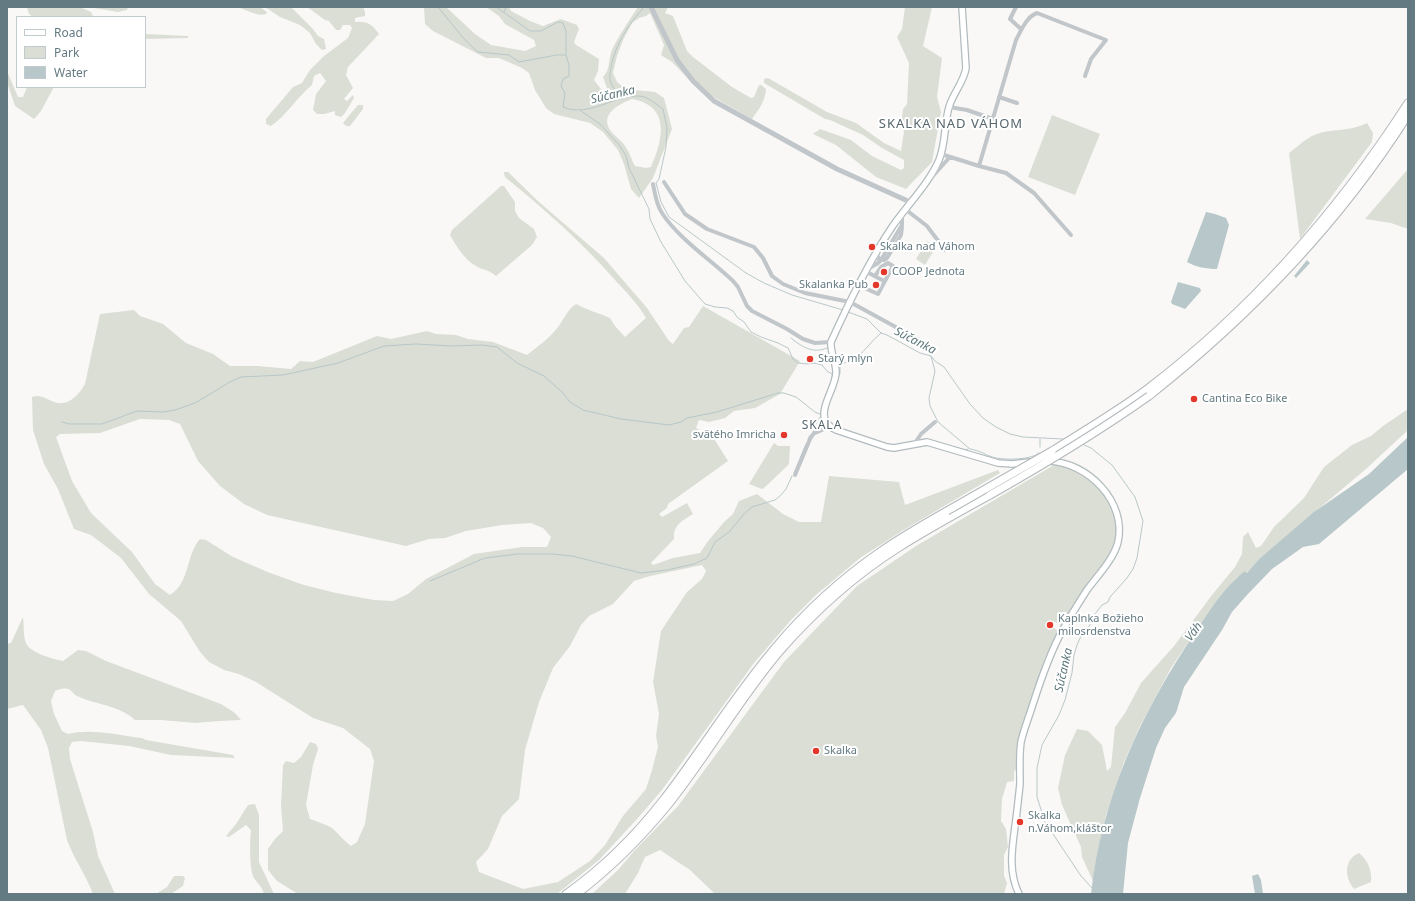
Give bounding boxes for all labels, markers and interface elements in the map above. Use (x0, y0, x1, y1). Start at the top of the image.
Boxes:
legend (16, 16, 146, 88)
text: Road (54, 24, 83, 41)
text: Park (54, 44, 79, 61)
text: Water (54, 64, 88, 81)
water label: Súčanka (589, 83, 637, 107)
district label: SKALKA NAD VÁHOM (879, 116, 1023, 132)
place label: Skalka nad Váhom (880, 240, 975, 254)
marker: Skalka nad Váhom (867, 242, 877, 252)
place label: COOP Jednota (892, 265, 965, 279)
marker: COOP Jednota (879, 267, 889, 277)
place label: Skalanka Pub (799, 278, 868, 292)
marker: Skalanka Pub (871, 280, 881, 290)
water label: Súčanka (892, 324, 938, 358)
place label: Starý mlyn (818, 352, 873, 366)
marker: Starý mlyn (805, 354, 815, 364)
place label: Cantina Eco Bike (1202, 392, 1288, 406)
marker: Cantina Eco Bike (1189, 394, 1199, 404)
district label: SKALA (802, 419, 842, 433)
place label: svätého Imricha (693, 428, 776, 442)
marker: svätého Imricha (779, 430, 789, 440)
place label: Kaplnka Božieho milosrdenstva (1058, 612, 1144, 638)
marker: Kaplnka Božieho milosrdenstva (1045, 620, 1055, 630)
water label: Váh (1182, 620, 1206, 644)
water label: Súčanka (1052, 646, 1076, 694)
place label: Skalka (824, 744, 857, 758)
marker: Skalka (811, 746, 821, 756)
place label: Skalka n.Váhom,kláštor (1028, 809, 1112, 835)
marker: Skalka n.Váhom,kláštor (1015, 817, 1025, 827)

